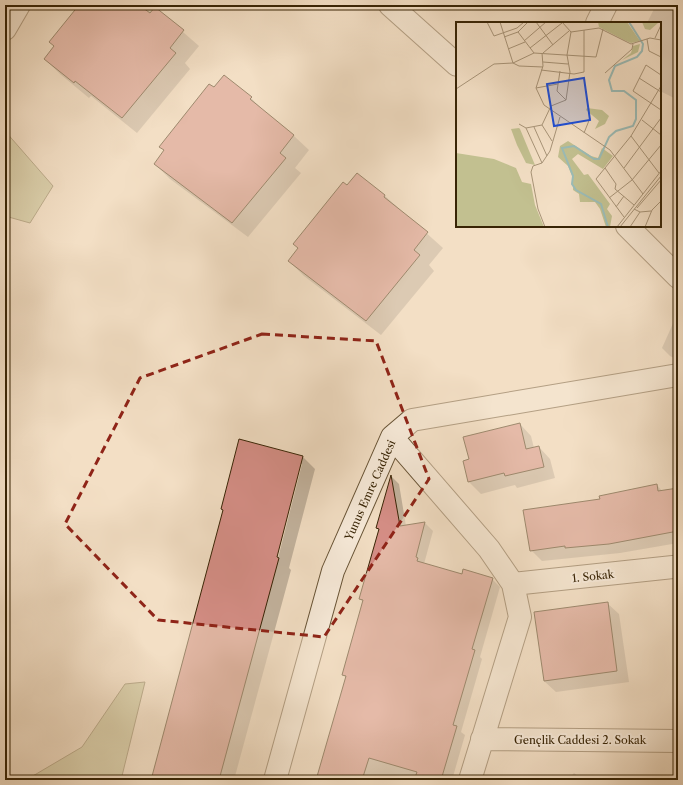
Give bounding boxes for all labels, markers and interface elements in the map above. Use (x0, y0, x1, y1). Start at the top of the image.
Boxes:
inset map (456, 22, 661, 227)
street label: Yunus Emre Caddesi (341, 437, 399, 543)
street label: 1. Sokak (571, 567, 615, 585)
street label: Gençlik Caddesi 2. Sokak (514, 733, 647, 747)

